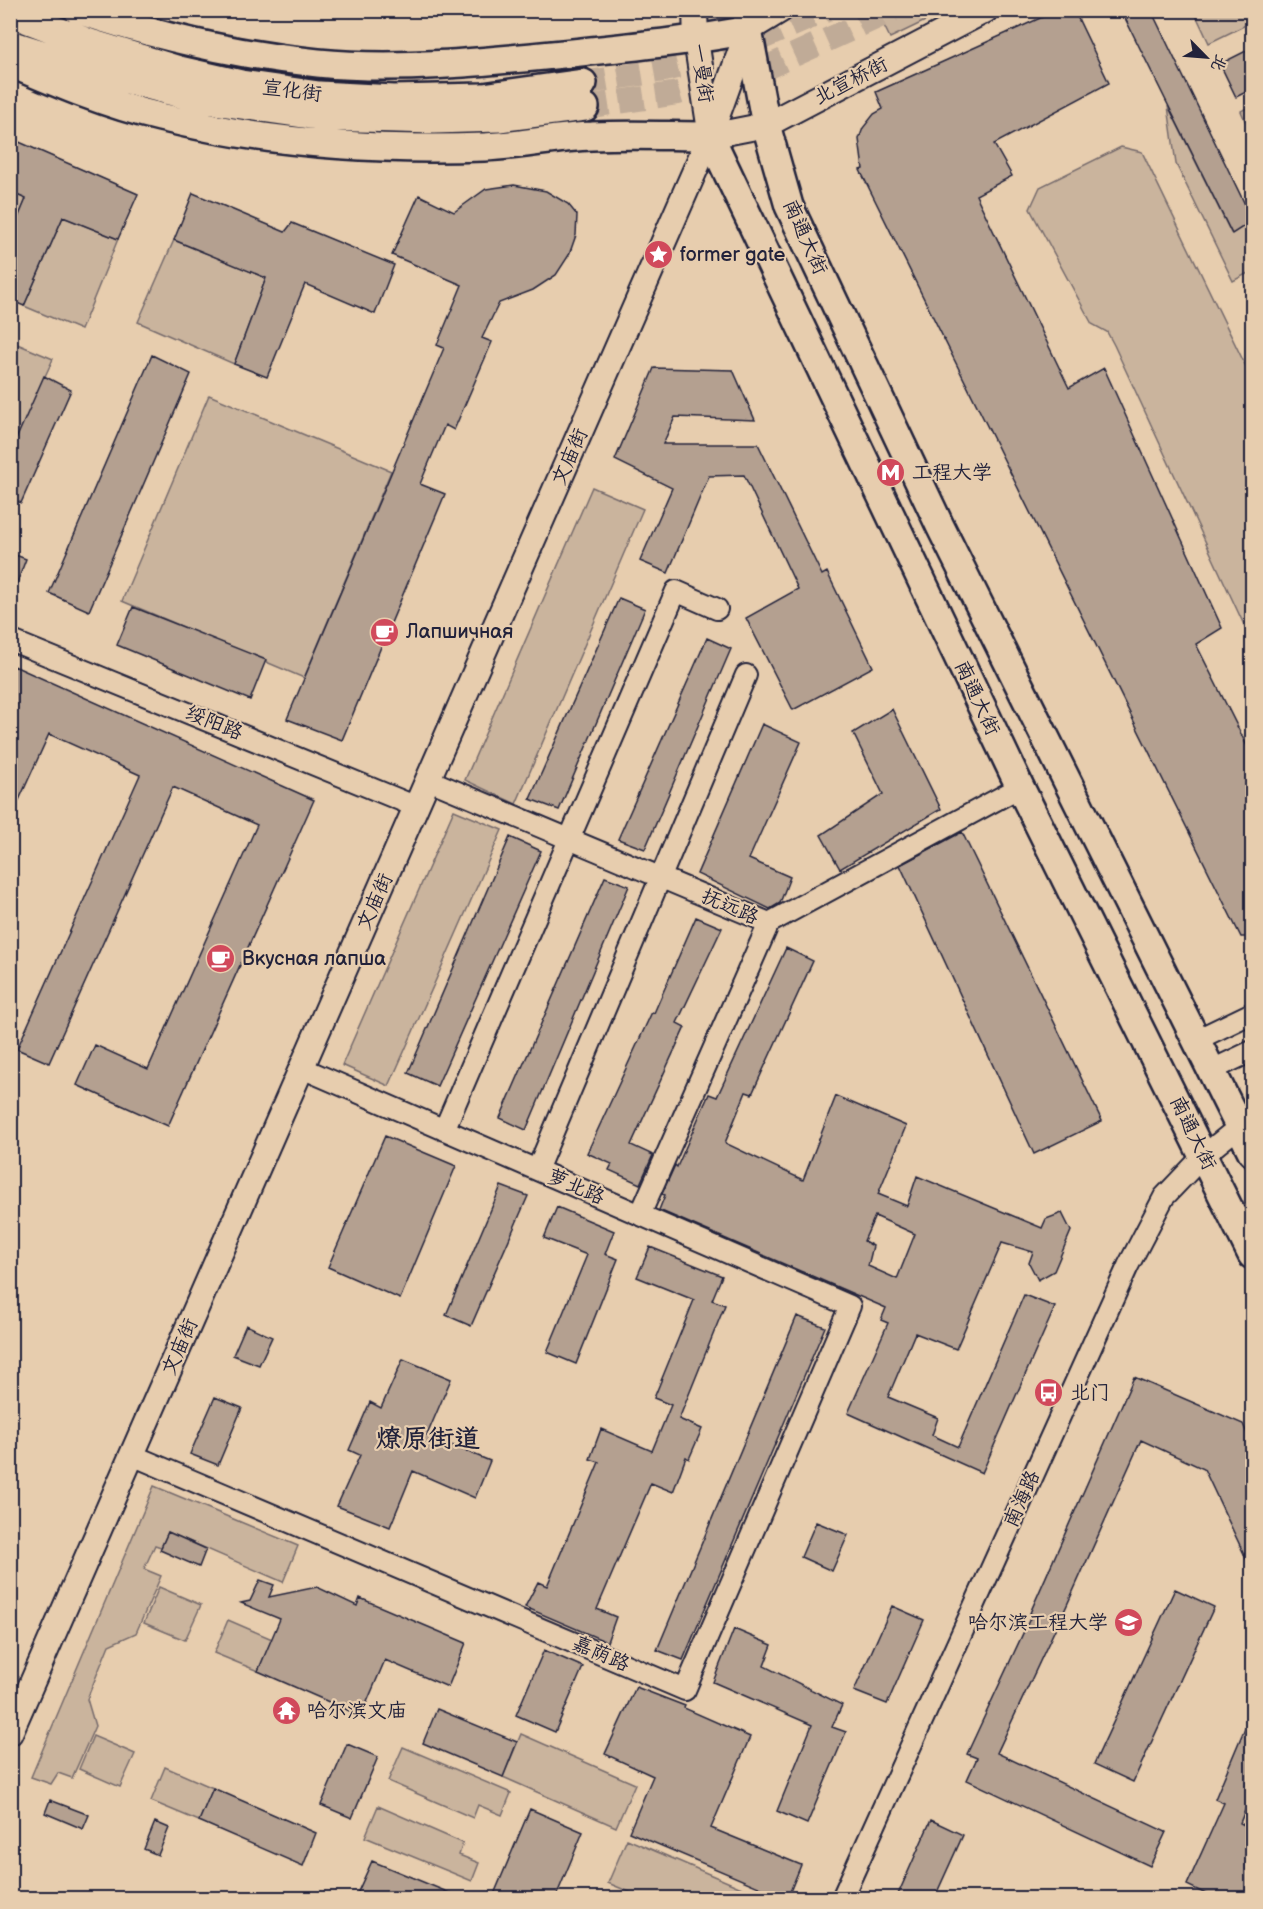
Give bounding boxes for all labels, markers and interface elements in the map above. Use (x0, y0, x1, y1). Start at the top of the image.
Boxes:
north arrow (1176, 27, 1236, 87)
street label: 一曼街 (686, 42, 718, 104)
text: 北 (1206, 51, 1230, 74)
street label: 北宣桥街 (810, 52, 892, 110)
street label: 宣化街 (261, 75, 323, 107)
street label: 南通大街 (778, 196, 832, 278)
place icon: former gate (643, 239, 675, 271)
place label: former gate (680, 243, 785, 267)
street label: 文庙街 (547, 425, 593, 489)
metro station icon: 工程大学 (875, 457, 907, 489)
place label: 工程大学 (912, 461, 992, 485)
cafe icon: Лапшичная (369, 616, 401, 648)
place label: Лапшичная (405, 620, 513, 644)
street label: 南通大街 (949, 657, 1005, 739)
street label: 绥阳路 (182, 701, 247, 746)
street label: 文庙街 (352, 870, 398, 934)
street label: 抚远路 (698, 884, 763, 930)
cafe icon: Вкусная лапша (205, 943, 237, 975)
place label: Вкусная лапша (242, 947, 386, 971)
street label: 南通大街 (1165, 1092, 1221, 1174)
street label: 萝北路 (544, 1164, 609, 1210)
street label: 文庙街 (157, 1315, 203, 1379)
bus stop icon: 北门 (1033, 1377, 1065, 1409)
place label: 北门 (1070, 1381, 1110, 1405)
district label: 燎原街道 (376, 1424, 480, 1455)
street label: 南海路 (999, 1466, 1046, 1531)
school or university icon: 哈尔滨工程大学 (1113, 1607, 1145, 1639)
place label: 哈尔滨工程大学 (968, 1611, 1108, 1635)
street label: 嘉荫路 (569, 1631, 634, 1677)
temple icon: 哈尔滨文庙 (270, 1695, 302, 1727)
place label: 哈尔滨文庙 (307, 1699, 407, 1723)

